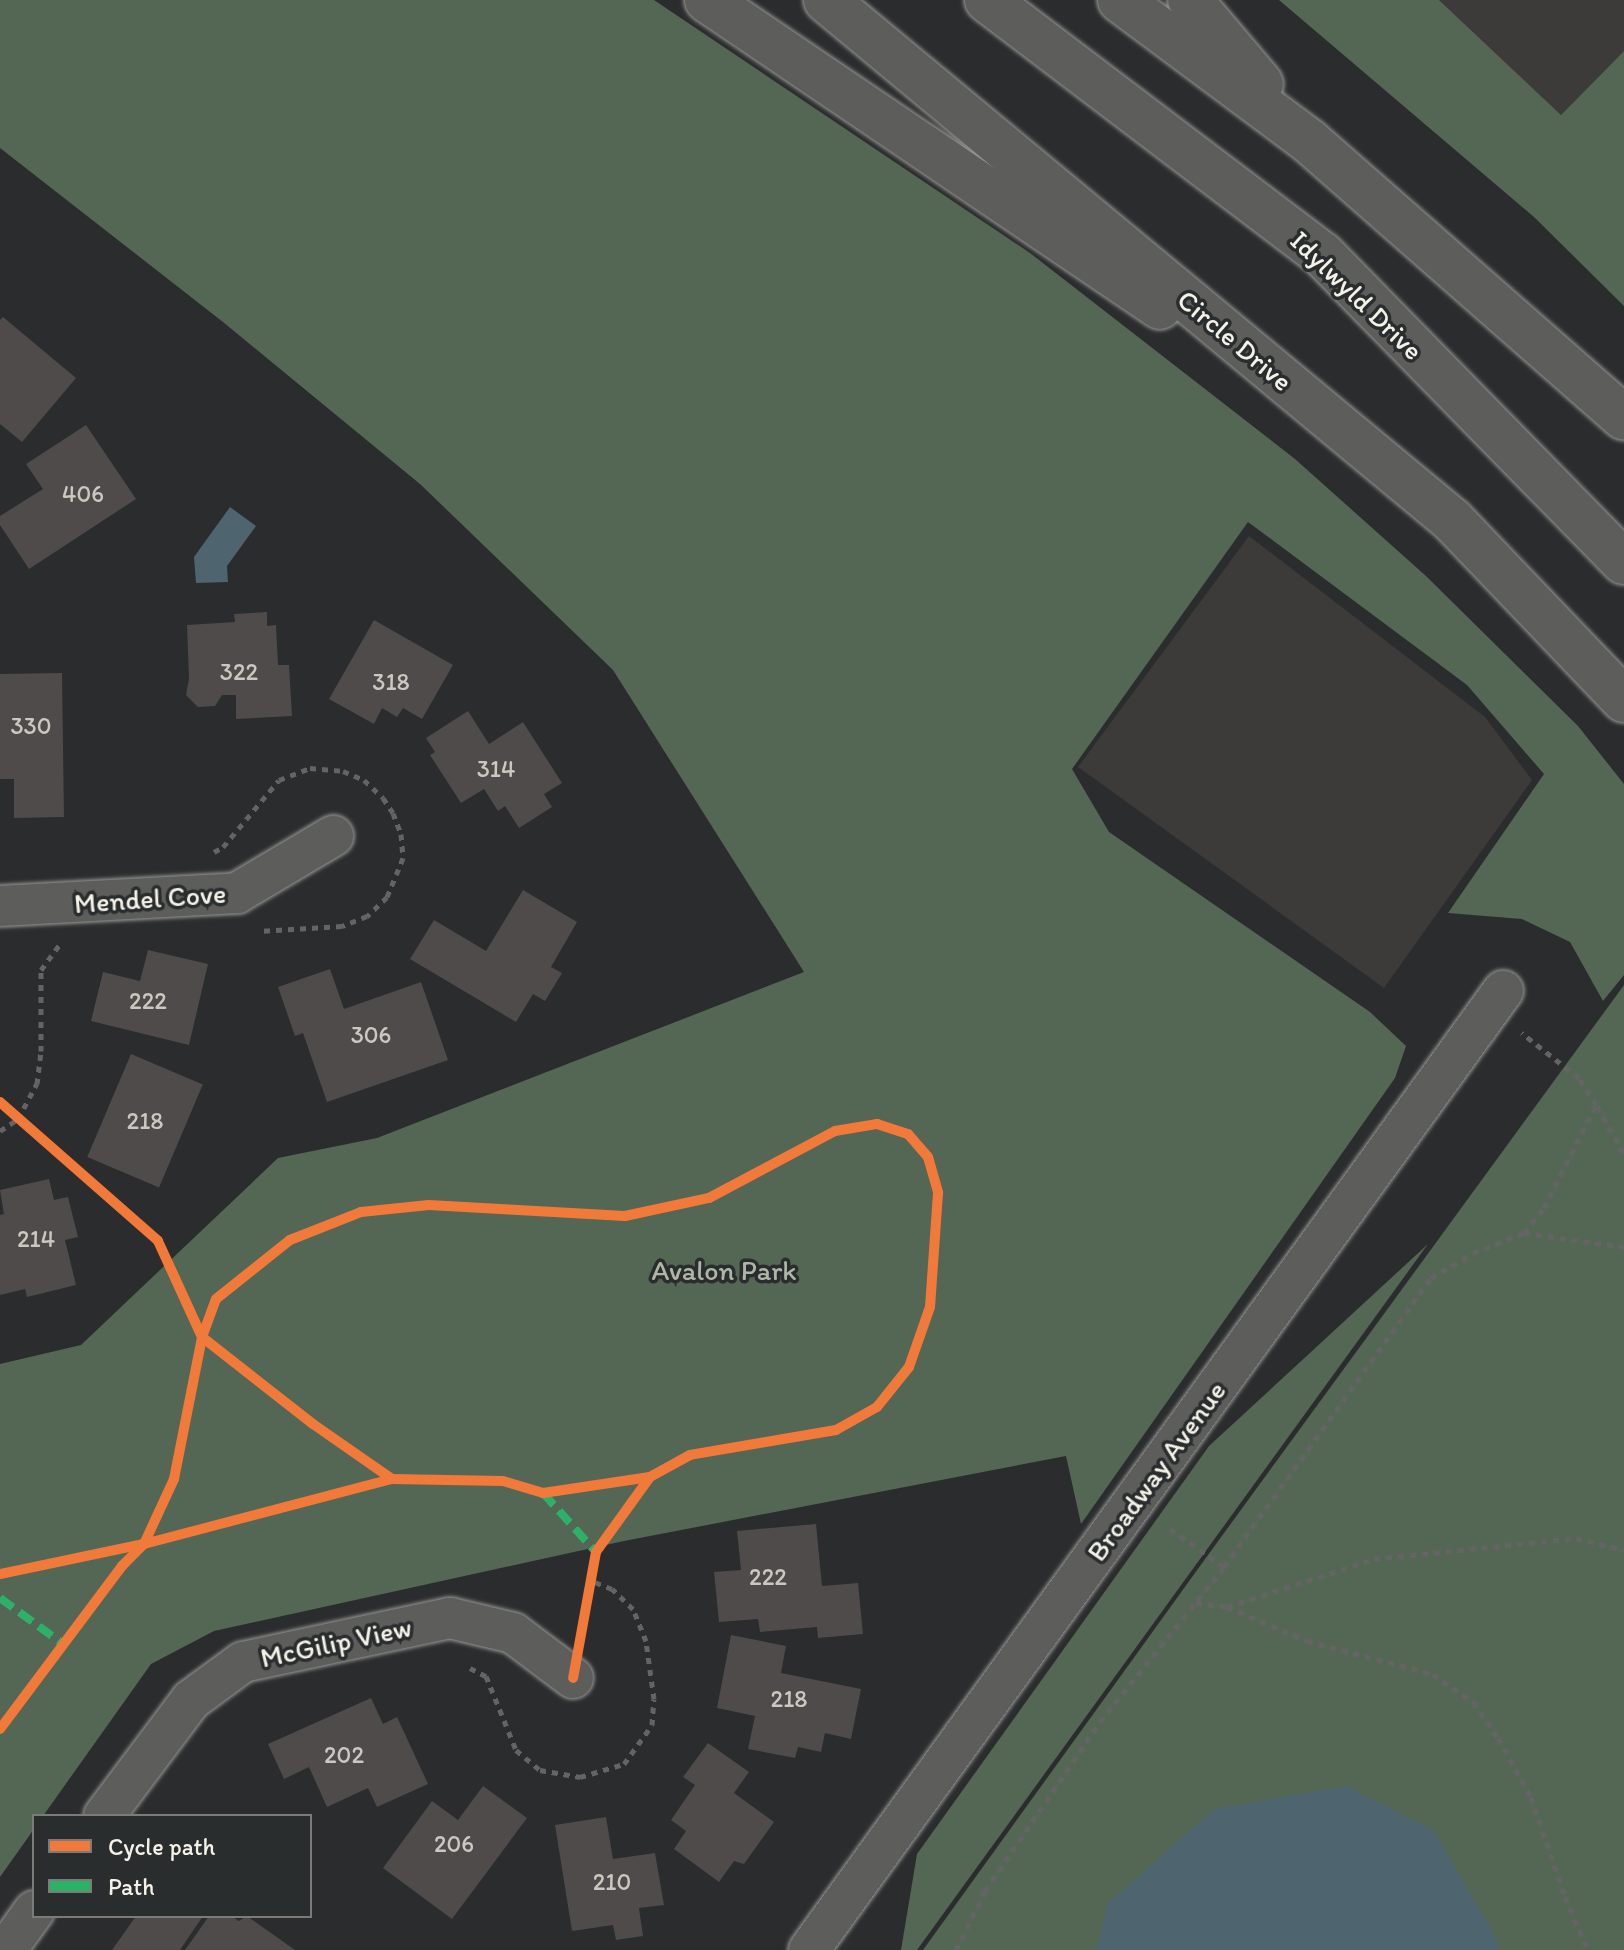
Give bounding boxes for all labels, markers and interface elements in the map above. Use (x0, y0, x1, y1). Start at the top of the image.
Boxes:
street label: Idylwyld Drive (1283, 223, 1431, 367)
street label: Circle Drive (1171, 282, 1299, 398)
house number: 406 (62, 480, 104, 508)
house number: 322 (220, 658, 258, 686)
house number: 318 (372, 668, 410, 696)
house number: 330 (11, 712, 51, 740)
house number: 314 (477, 755, 515, 783)
street label: Mendel Cove (73, 876, 227, 920)
house number: 222 (129, 987, 167, 1015)
house number: 306 (351, 1021, 391, 1049)
house number: 218 (127, 1107, 163, 1135)
house number: 214 (17, 1225, 55, 1253)
park label: Avalon Park (652, 1253, 796, 1287)
street label: Broadway Avenue (1080, 1375, 1232, 1567)
house number: 222 (749, 1563, 787, 1591)
street label: McGilip View (257, 1610, 415, 1674)
house number: 218 (771, 1685, 807, 1713)
house number: 202 (324, 1741, 364, 1769)
legend (32, 1814, 312, 1918)
house number: 206 (434, 1830, 474, 1858)
text: Cycle path (108, 1832, 215, 1861)
house number: 210 (593, 1868, 631, 1896)
text: Path (108, 1872, 155, 1901)

